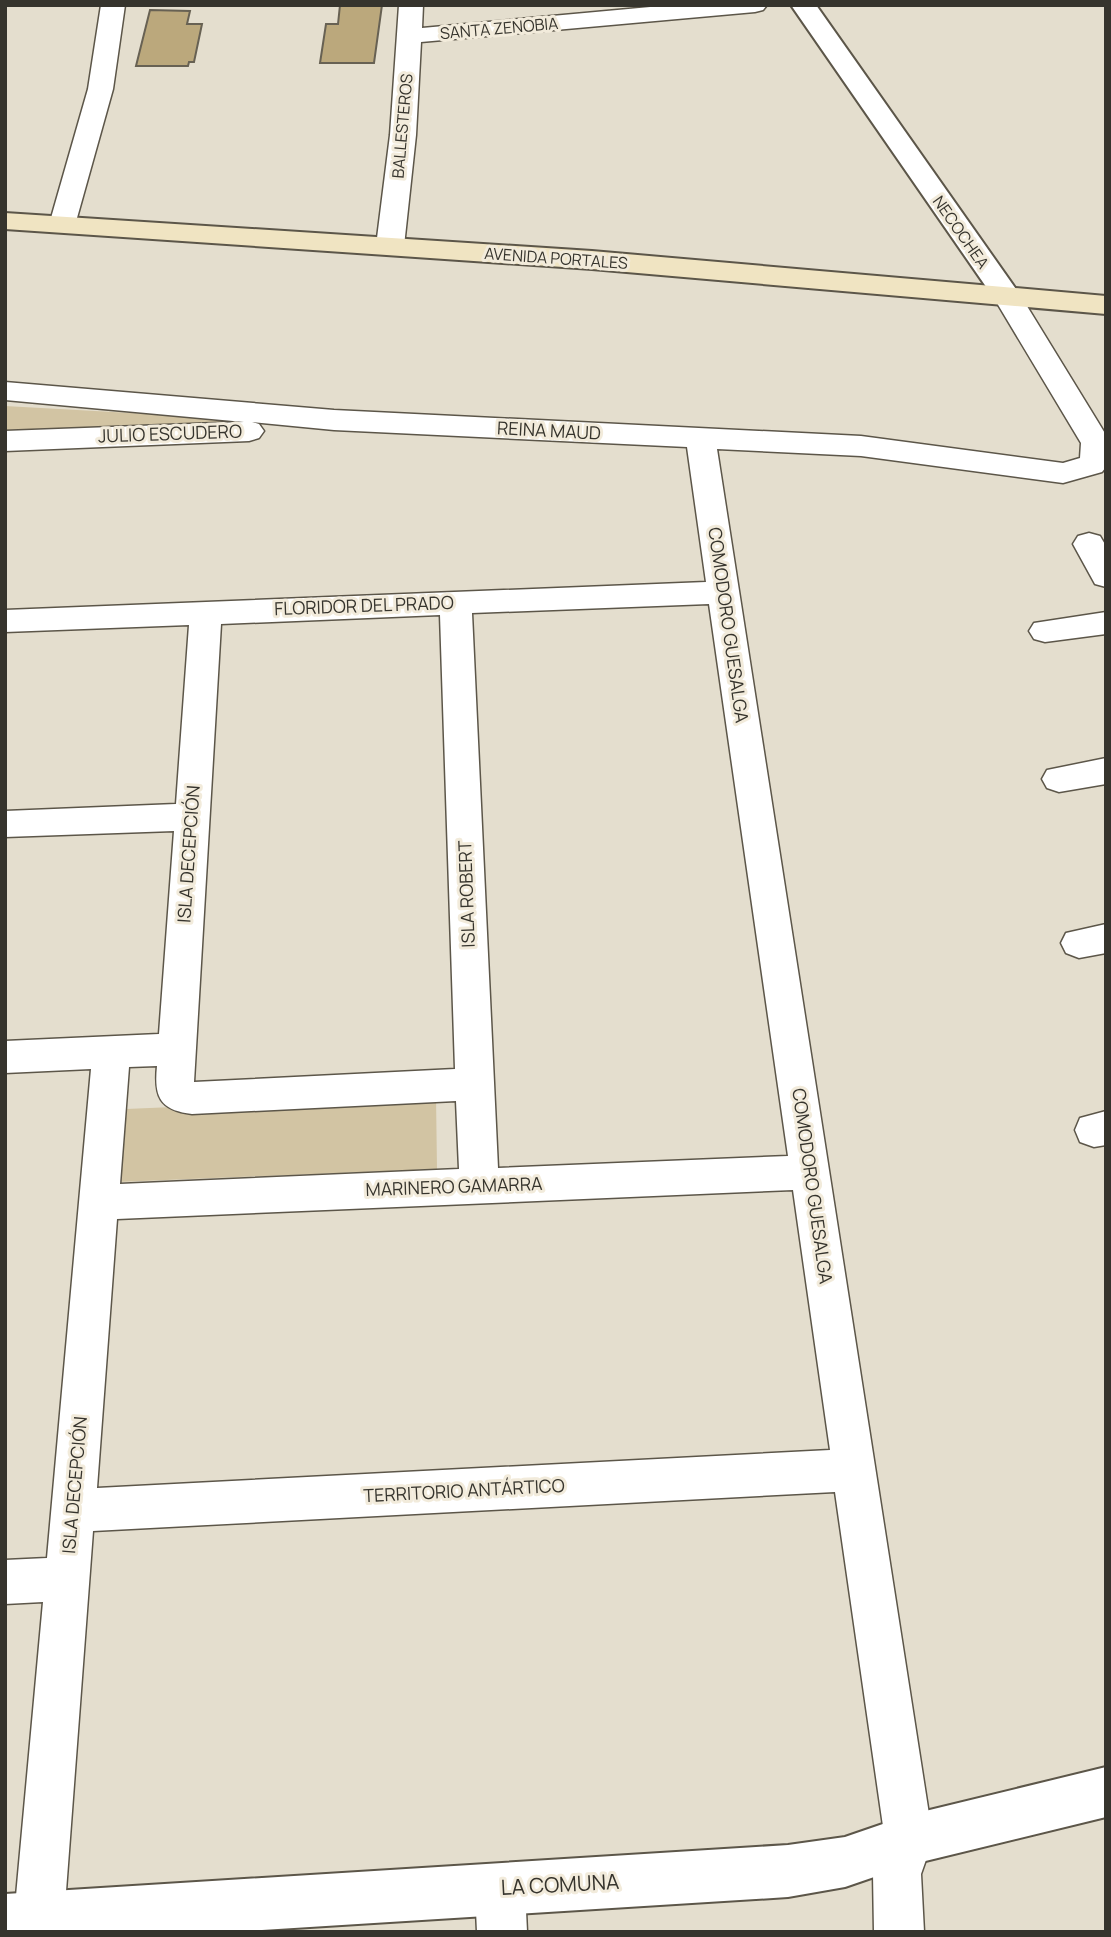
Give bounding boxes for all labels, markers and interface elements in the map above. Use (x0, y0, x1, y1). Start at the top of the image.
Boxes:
street label: SANTA ZENOBIA (439, 12, 559, 44)
street label: BALLESTEROS (386, 73, 418, 179)
street label: NECOCHEA (928, 191, 994, 273)
street label: AVENIDA PORTALES (484, 242, 629, 274)
street label: REINA MAUD (496, 415, 602, 445)
street label: JULIO ESCUDERO (98, 418, 242, 448)
street label: COMODORO GUESALGA (703, 525, 755, 725)
street label: FLORIDOR DEL PRADO (274, 590, 454, 620)
street label: ISLA DECEPCIÓN (171, 784, 205, 924)
street label: ISLA ROBERT (452, 840, 480, 948)
street label: COMODORO GUESALGA (787, 1086, 839, 1286)
street label: MARINERO GAMARRA (365, 1171, 543, 1201)
street label: ISLA DECEPCIÓN (56, 1415, 92, 1555)
street label: TERRITORIO ANTÁRTICO (363, 1473, 565, 1507)
street label: LA COMUNA (500, 1867, 620, 1901)

